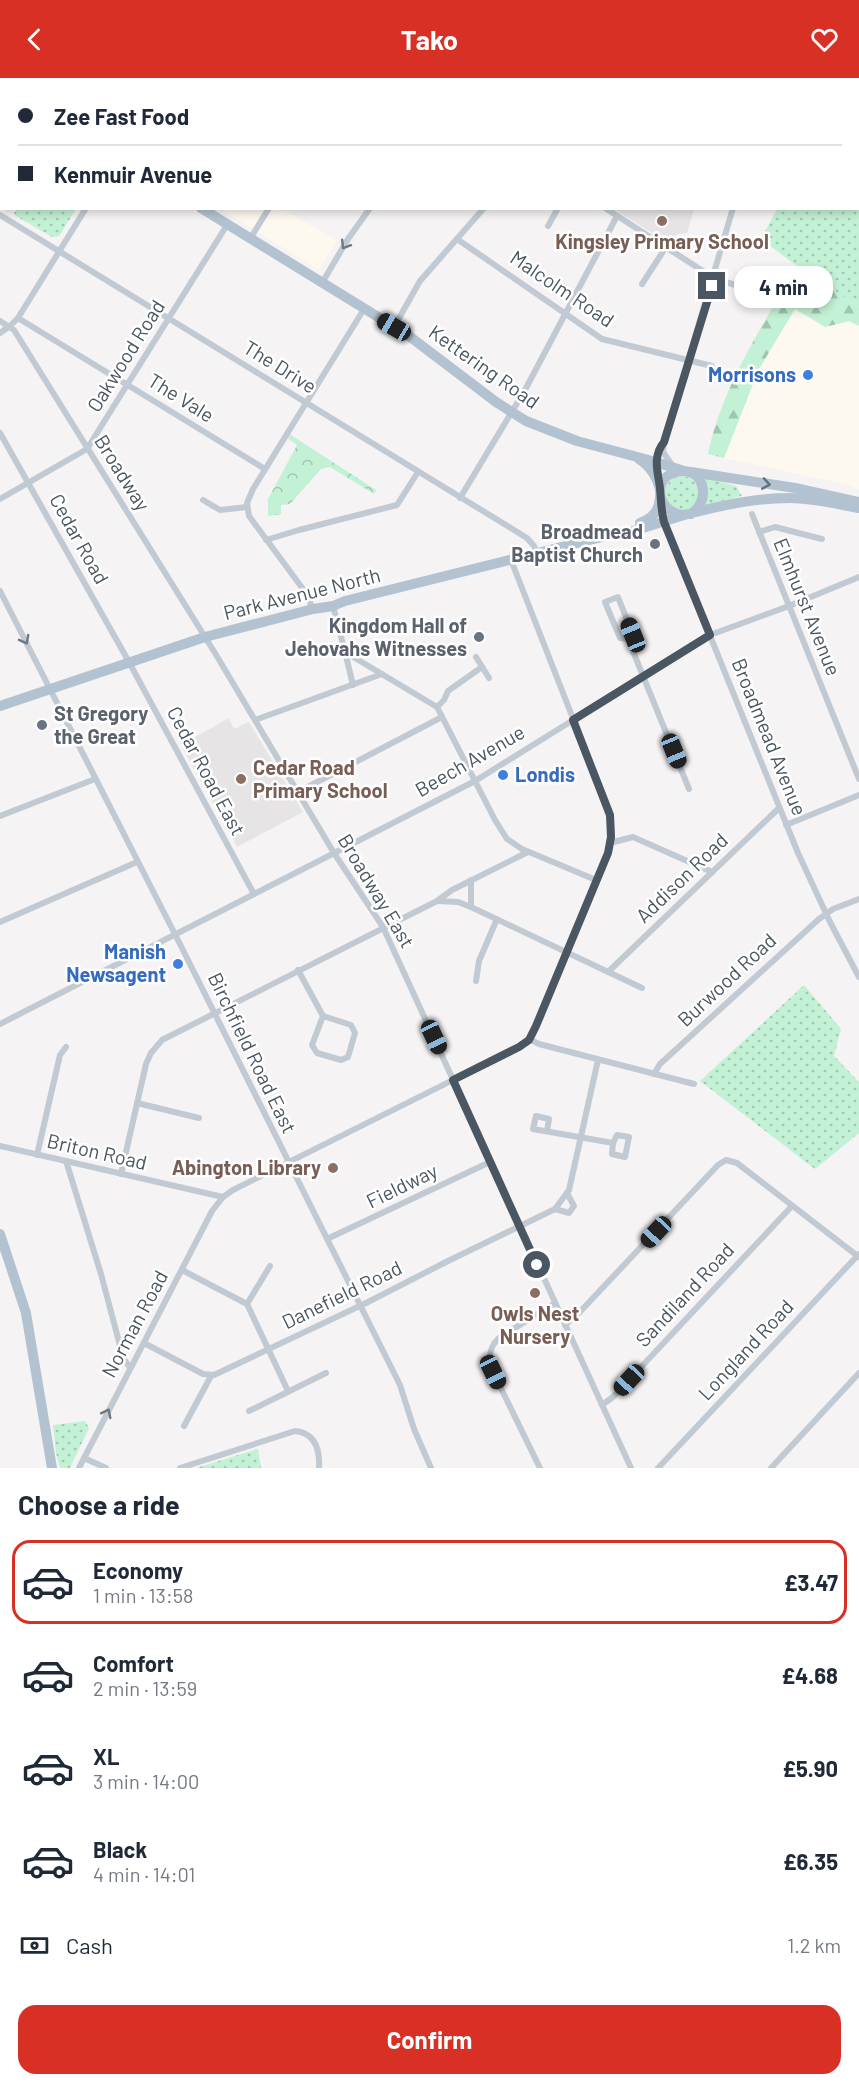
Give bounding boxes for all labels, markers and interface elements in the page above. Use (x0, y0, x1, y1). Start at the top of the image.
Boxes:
icon: back (18, 23, 51, 56)
text: Tako (401, 23, 458, 55)
icon: heart (808, 23, 841, 56)
text: Zee Fast Food (54, 103, 189, 129)
text: Kenmuir Avenue (54, 161, 212, 187)
marker: Kingsley Primary School (655, 214, 669, 228)
place label: Kingsley Primary School (555, 229, 769, 253)
one-way arrow (340, 239, 352, 249)
street label: Malcolm Road (506, 245, 619, 332)
callout: 4 min (733, 265, 832, 307)
route end (698, 272, 725, 299)
text: 4 min (759, 275, 808, 299)
street label: Oakwood Road (81, 295, 169, 416)
car (374, 310, 414, 344)
street label: Kettering Road (425, 319, 544, 413)
street label: The Drive (240, 334, 321, 398)
place label: Morrisons (708, 362, 796, 386)
street label: The Vale (144, 368, 219, 427)
marker: Morrisons (801, 368, 815, 382)
street label: Broadway (90, 430, 156, 515)
one-way arrow (762, 477, 771, 489)
street label: Cedar Road (45, 489, 114, 588)
place label: Broadmead Baptist Church (511, 519, 643, 566)
street label: Elmhurst Avenue (769, 534, 846, 679)
marker: Broadmead Baptist Church (648, 537, 662, 551)
street label: Park Avenue North (221, 562, 383, 624)
place label: Kingdom Hall of Jehovahs Witnesses (285, 613, 467, 660)
car (618, 615, 648, 655)
marker: Kingdom Hall of Jehovahs Witnesses (472, 630, 486, 644)
one-way arrow (18, 634, 29, 644)
street label: Broadmead Avenue (727, 655, 812, 819)
place label: St Gregory the Great (54, 701, 148, 748)
street label: Cedar Road East (163, 702, 251, 839)
marker: St Gregory the Great (35, 718, 49, 732)
street label: Beech Avenue (410, 719, 529, 801)
car (659, 731, 689, 771)
place label: Cedar Road Primary School (253, 755, 388, 802)
place label: Londis (515, 762, 575, 786)
marker: Londis (496, 768, 510, 782)
marker: Cedar Road Primary School (234, 772, 248, 786)
street label: Addison Road (630, 828, 732, 927)
street label: Broadway East (333, 829, 420, 952)
street label: Burwood Road (672, 928, 781, 1031)
place label: Manish Newsagent (66, 939, 166, 986)
marker: Manish Newsagent (171, 957, 185, 971)
street label: Birchfield Road East (204, 968, 302, 1137)
car (418, 1017, 450, 1057)
street label: Briton Road (45, 1128, 150, 1174)
place label: Abington Library (172, 1155, 321, 1179)
street label: Fieldway (362, 1158, 441, 1213)
marker: Abington Library (326, 1161, 340, 1175)
car (637, 1213, 675, 1251)
street label: Sandiland Road (630, 1237, 738, 1351)
route start (523, 1251, 550, 1278)
street label: Danefield Road (278, 1255, 405, 1333)
street label: Norman Road (96, 1266, 172, 1381)
marker: Owls Nest Nursery (528, 1286, 542, 1300)
street label: Longland Road (693, 1294, 798, 1404)
place label: Owls Nest Nursery (491, 1301, 579, 1348)
car (477, 1352, 509, 1392)
car (610, 1361, 648, 1399)
one-way arrow (100, 1409, 111, 1419)
text: Choose a ride (18, 1488, 180, 1520)
icon: car (21, 1555, 75, 1609)
text: Economy (93, 1557, 183, 1583)
text: £3.47 (784, 1569, 838, 1595)
text: 1 min · 13:58 (93, 1583, 193, 1607)
icon: car (21, 1648, 75, 1702)
text: Comfort (93, 1650, 174, 1676)
text: £4.68 (782, 1662, 838, 1688)
text: 2 min · 13:59 (93, 1676, 197, 1700)
icon: car (21, 1741, 75, 1795)
text: XL (93, 1743, 119, 1769)
text: £5.90 (782, 1755, 838, 1781)
text: 3 min · 14:00 (93, 1769, 199, 1793)
icon: car (21, 1834, 75, 1888)
text: Black (93, 1836, 147, 1862)
text: £6.35 (783, 1848, 838, 1874)
text: 4 min · 14:01 (93, 1862, 195, 1886)
icon: cash (18, 1929, 51, 1962)
text: Cash (66, 1932, 113, 1958)
text: 1.2 km (787, 1933, 841, 1957)
button: Confirm (18, 2005, 841, 2074)

